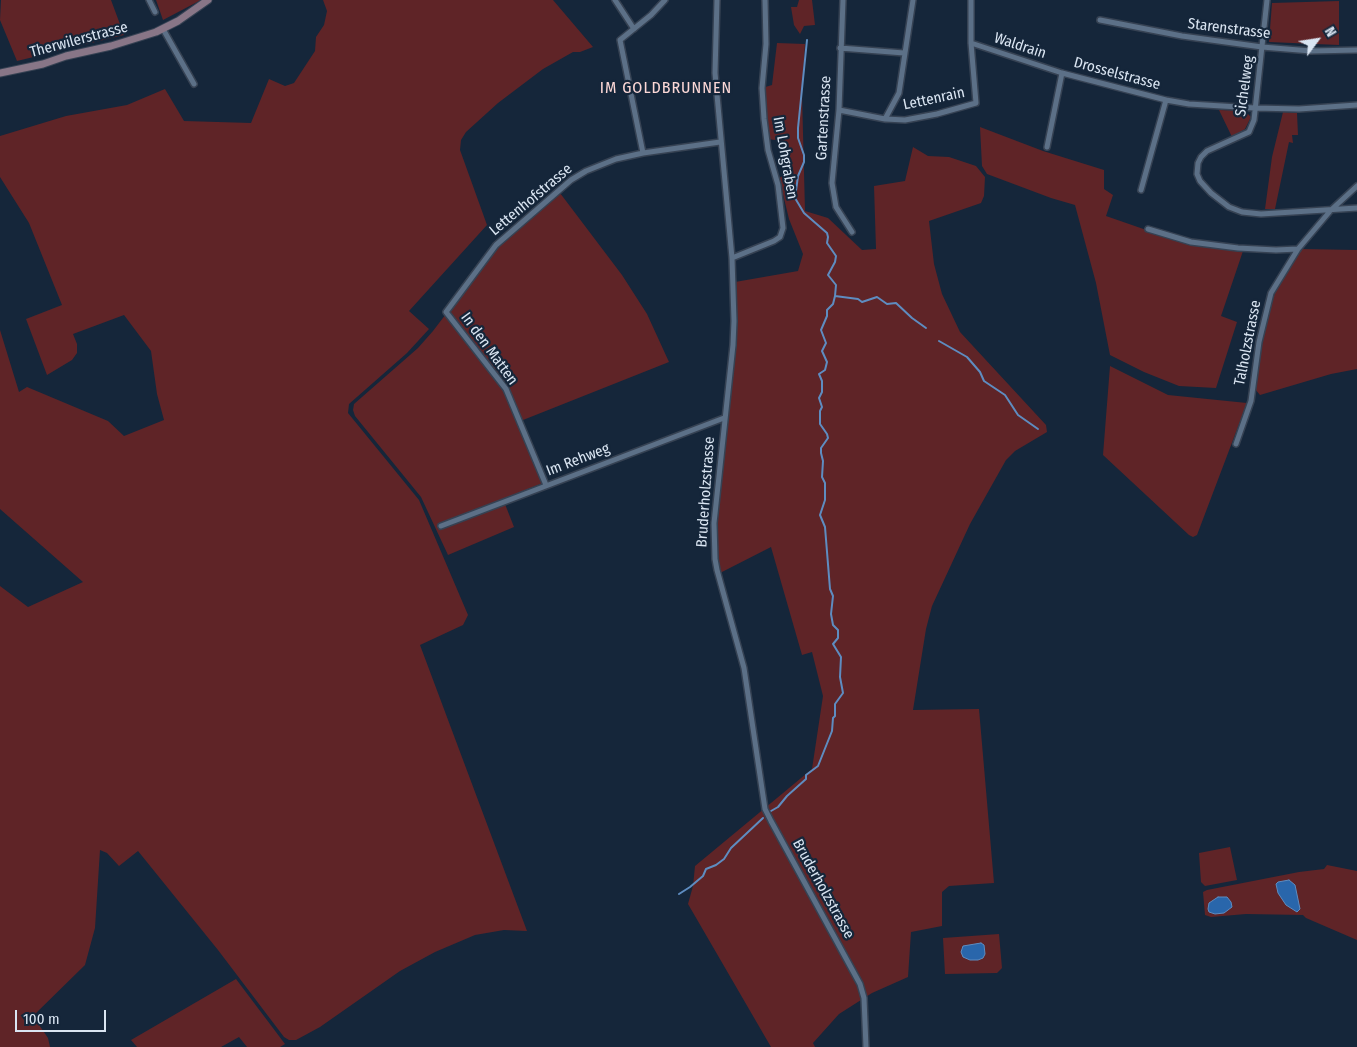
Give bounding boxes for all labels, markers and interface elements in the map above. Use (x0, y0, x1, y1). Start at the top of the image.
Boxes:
street label: Starenstrasse (1187, 15, 1271, 43)
north arrow (1292, 15, 1342, 65)
street label: Therwilerstrasse (28, 18, 130, 62)
text: N (1321, 24, 1340, 40)
street label: Waldrain (992, 29, 1048, 63)
street label: Drosselstrasse (1072, 54, 1162, 94)
street label: Sichelweg (1232, 54, 1258, 118)
street label: Gartenstrasse (813, 75, 835, 161)
district label: IM GOLDBRUNNEN (598, 79, 734, 99)
street label: Lettenrain (902, 84, 966, 114)
street label: Im Lohgraben (769, 115, 801, 201)
street label: Lettenhofstrasse (486, 160, 576, 240)
street label: Talholzstrasse (1231, 299, 1265, 387)
street label: In den Matten (457, 309, 521, 389)
street label: Bruderholzstrasse (693, 436, 719, 548)
street label: Im Rehweg (544, 440, 612, 480)
street label: Bruderholzstrasse (788, 836, 858, 942)
scale bar (18, 1000, 109, 1032)
text: 100 m (23, 1010, 60, 1028)

